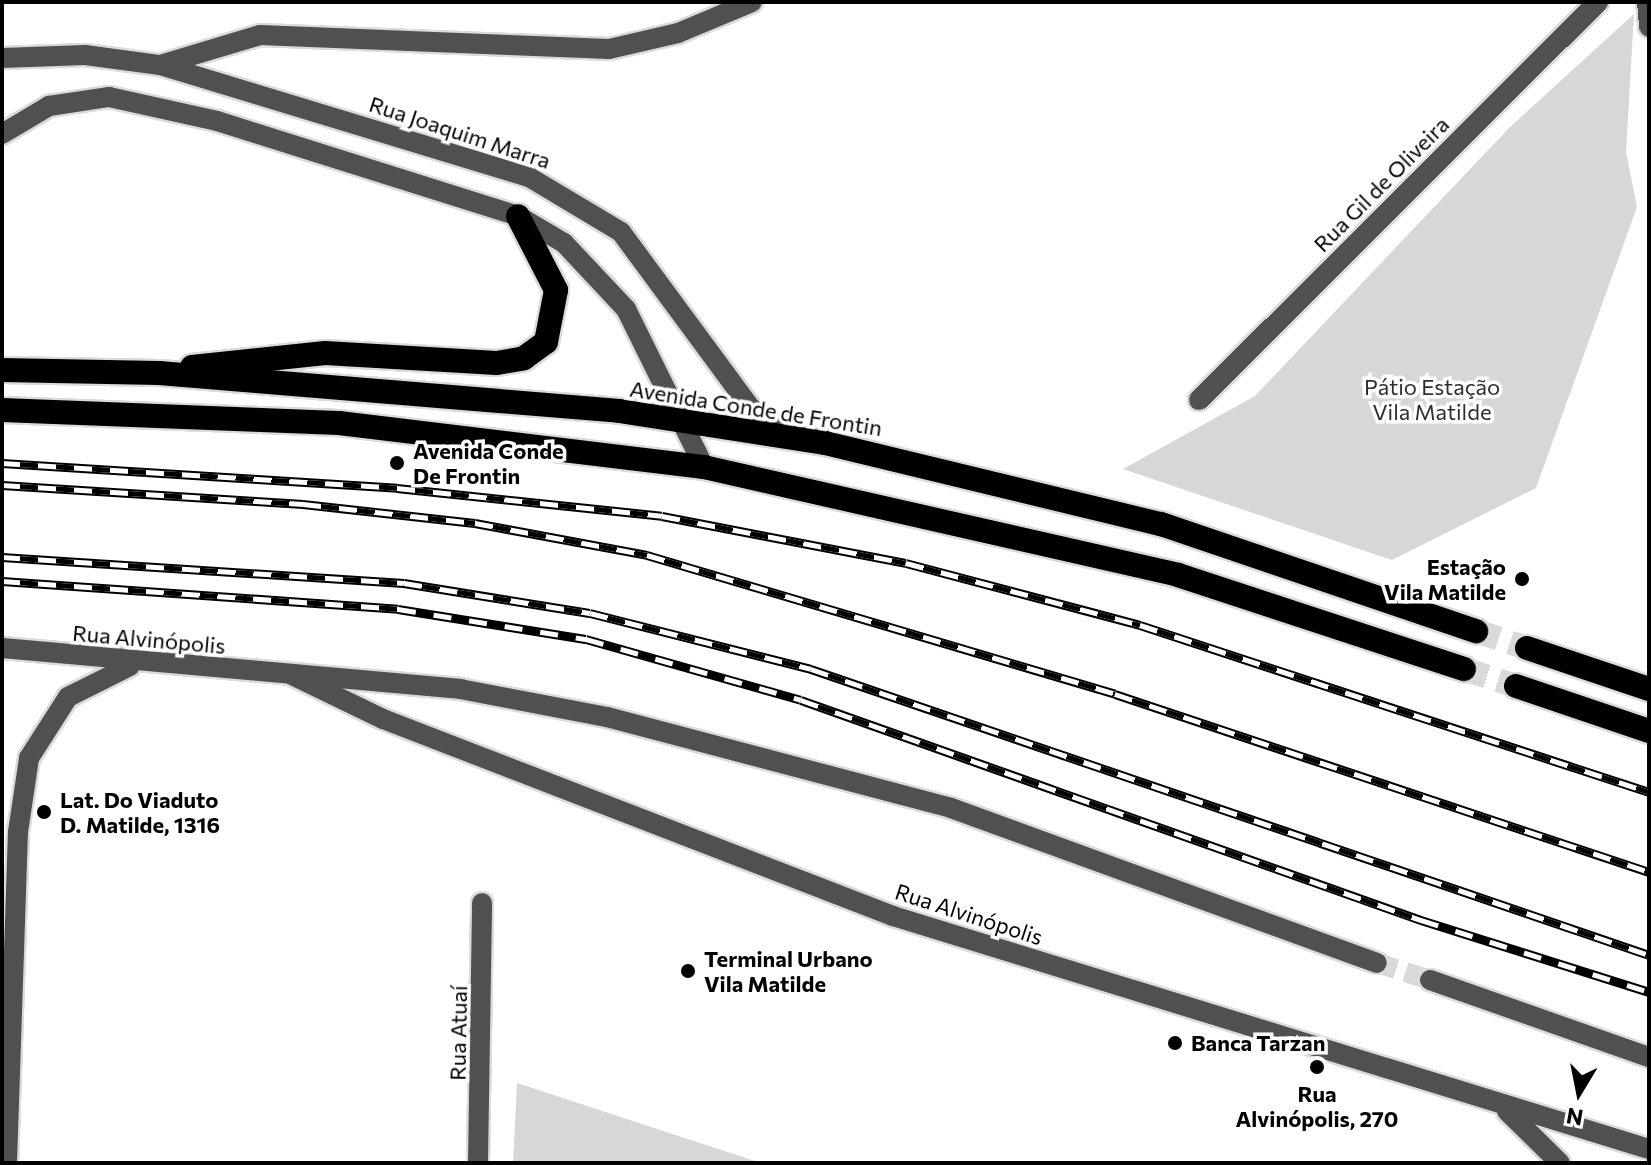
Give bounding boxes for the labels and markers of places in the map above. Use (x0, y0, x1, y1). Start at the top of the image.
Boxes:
place label: Avenida Conde De Frontin (413, 437, 564, 488)
marker: Avenida Conde De Frontin (388, 454, 406, 472)
place label: Estação Vila Matilde (1384, 553, 1506, 604)
marker: Estação Vila Matilde (1513, 570, 1531, 588)
place label: Lat. Do Viaduto D. Matilde, 1316 (60, 786, 220, 838)
marker: Lat. Do Viaduto D. Matilde, 1316 (35, 803, 53, 821)
place label: Terminal Urbano Vila Matilde (704, 945, 873, 996)
marker: Terminal Urbano Vila Matilde (679, 962, 697, 980)
place label: Banca Tarzan (1191, 1030, 1325, 1056)
marker: Banca Tarzan (1166, 1034, 1184, 1052)
marker: Rua Alvinópolis, 270 (1308, 1058, 1326, 1076)
place label: Rua Alvinópolis, 270 (1236, 1080, 1398, 1132)

